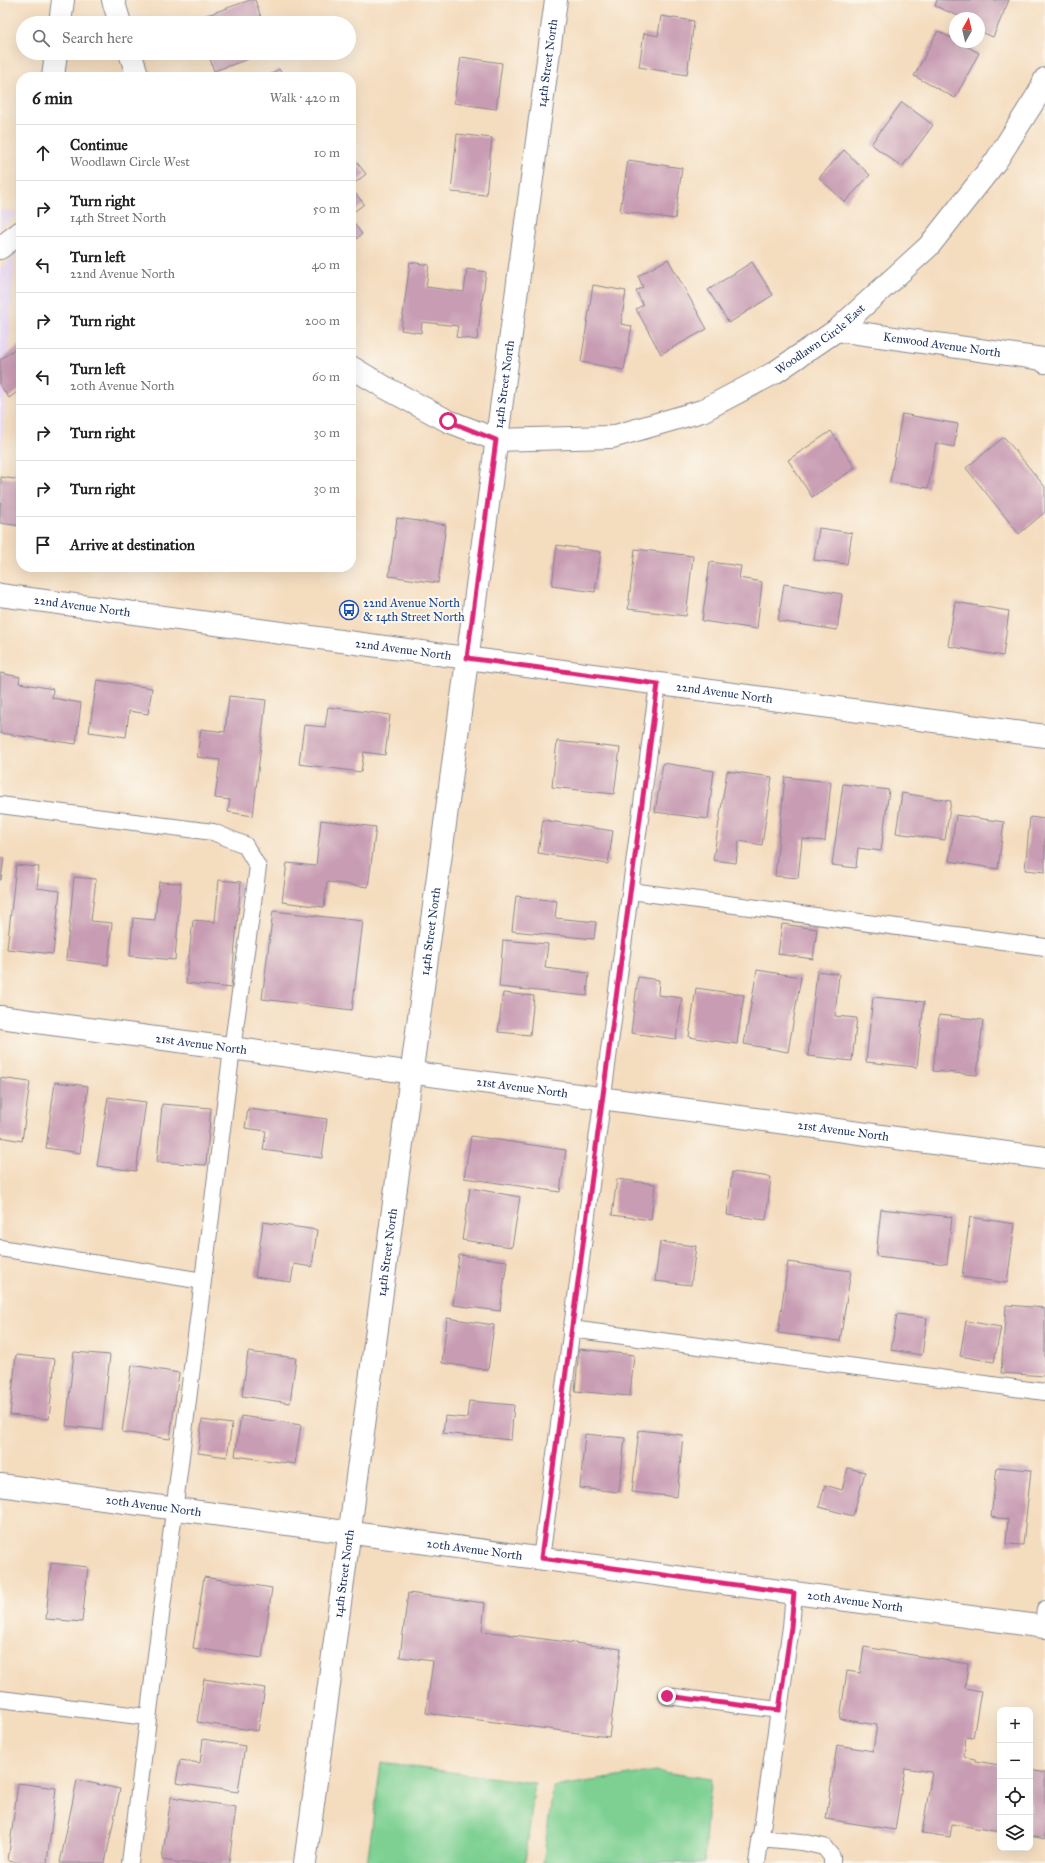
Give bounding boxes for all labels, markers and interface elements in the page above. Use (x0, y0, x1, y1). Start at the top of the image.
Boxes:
north arrow (949, 12, 985, 48)
search box (16, 16, 356, 60)
street label: 14th Street North (535, 18, 560, 108)
icon: search (30, 27, 52, 49)
text: Search here (62, 29, 133, 47)
text: 6 min (32, 88, 73, 109)
text: Walk · 420 m (270, 90, 340, 106)
text: Continue (70, 136, 128, 154)
icon: ahead (32, 142, 54, 164)
text: 10 m (314, 145, 340, 161)
text: Woodlawn Circle West (70, 154, 190, 170)
text: Turn right (70, 192, 135, 210)
icon: right (32, 198, 54, 220)
text: 50 m (313, 201, 340, 217)
text: 14th Street North (70, 210, 166, 226)
text: Turn left (70, 248, 126, 266)
icon: left (32, 254, 54, 276)
text: 40 m (311, 257, 340, 273)
text: 22nd Avenue North (70, 266, 175, 282)
street label: Woodlawn Circle East (772, 301, 868, 377)
icon: right (32, 310, 54, 332)
text: Turn right (70, 312, 135, 330)
text: 200 m (305, 313, 340, 329)
street label: Kenwood Avenue North (882, 330, 1002, 360)
street label: 14th Street North (491, 339, 517, 429)
text: Turn left (70, 360, 126, 378)
icon: left (32, 366, 54, 388)
text: 60 m (312, 369, 340, 385)
text: 20th Avenue North (70, 378, 175, 394)
route start (439, 412, 457, 430)
icon: right (32, 422, 54, 444)
text: Turn right (70, 424, 135, 442)
text: 30 m (314, 425, 340, 441)
icon: right (32, 478, 54, 500)
text: Turn right (70, 480, 135, 498)
text: 30 m (314, 481, 340, 497)
icon: arrive (32, 534, 54, 556)
text: Arrive at destination (70, 536, 195, 554)
street label: 22nd Avenue North (33, 593, 132, 620)
place label: 22nd Avenue North & 14th Street North (363, 596, 465, 624)
bus stop icon: 22nd Avenue North & 14th Street North (338, 599, 360, 621)
street label: 22nd Avenue North (354, 636, 453, 663)
street label: 22nd Avenue North (675, 679, 774, 706)
street label: 14th Street North (418, 886, 443, 976)
street label: 21st Avenue North (155, 1031, 248, 1057)
street label: 21st Avenue North (476, 1074, 569, 1101)
street label: 21st Avenue North (797, 1118, 890, 1144)
street label: 14th Street North (374, 1207, 400, 1297)
street label: 20th Avenue North (105, 1492, 203, 1519)
street label: 14th Street North (331, 1528, 357, 1619)
street label: 20th Avenue North (426, 1536, 524, 1563)
street label: 20th Avenue North (806, 1588, 904, 1615)
route end (658, 1687, 676, 1705)
map controls (997, 1707, 1033, 1851)
button: + (997, 1707, 1033, 1743)
button: − (997, 1743, 1033, 1779)
button: locate (997, 1779, 1033, 1815)
button: layers (997, 1815, 1033, 1851)

